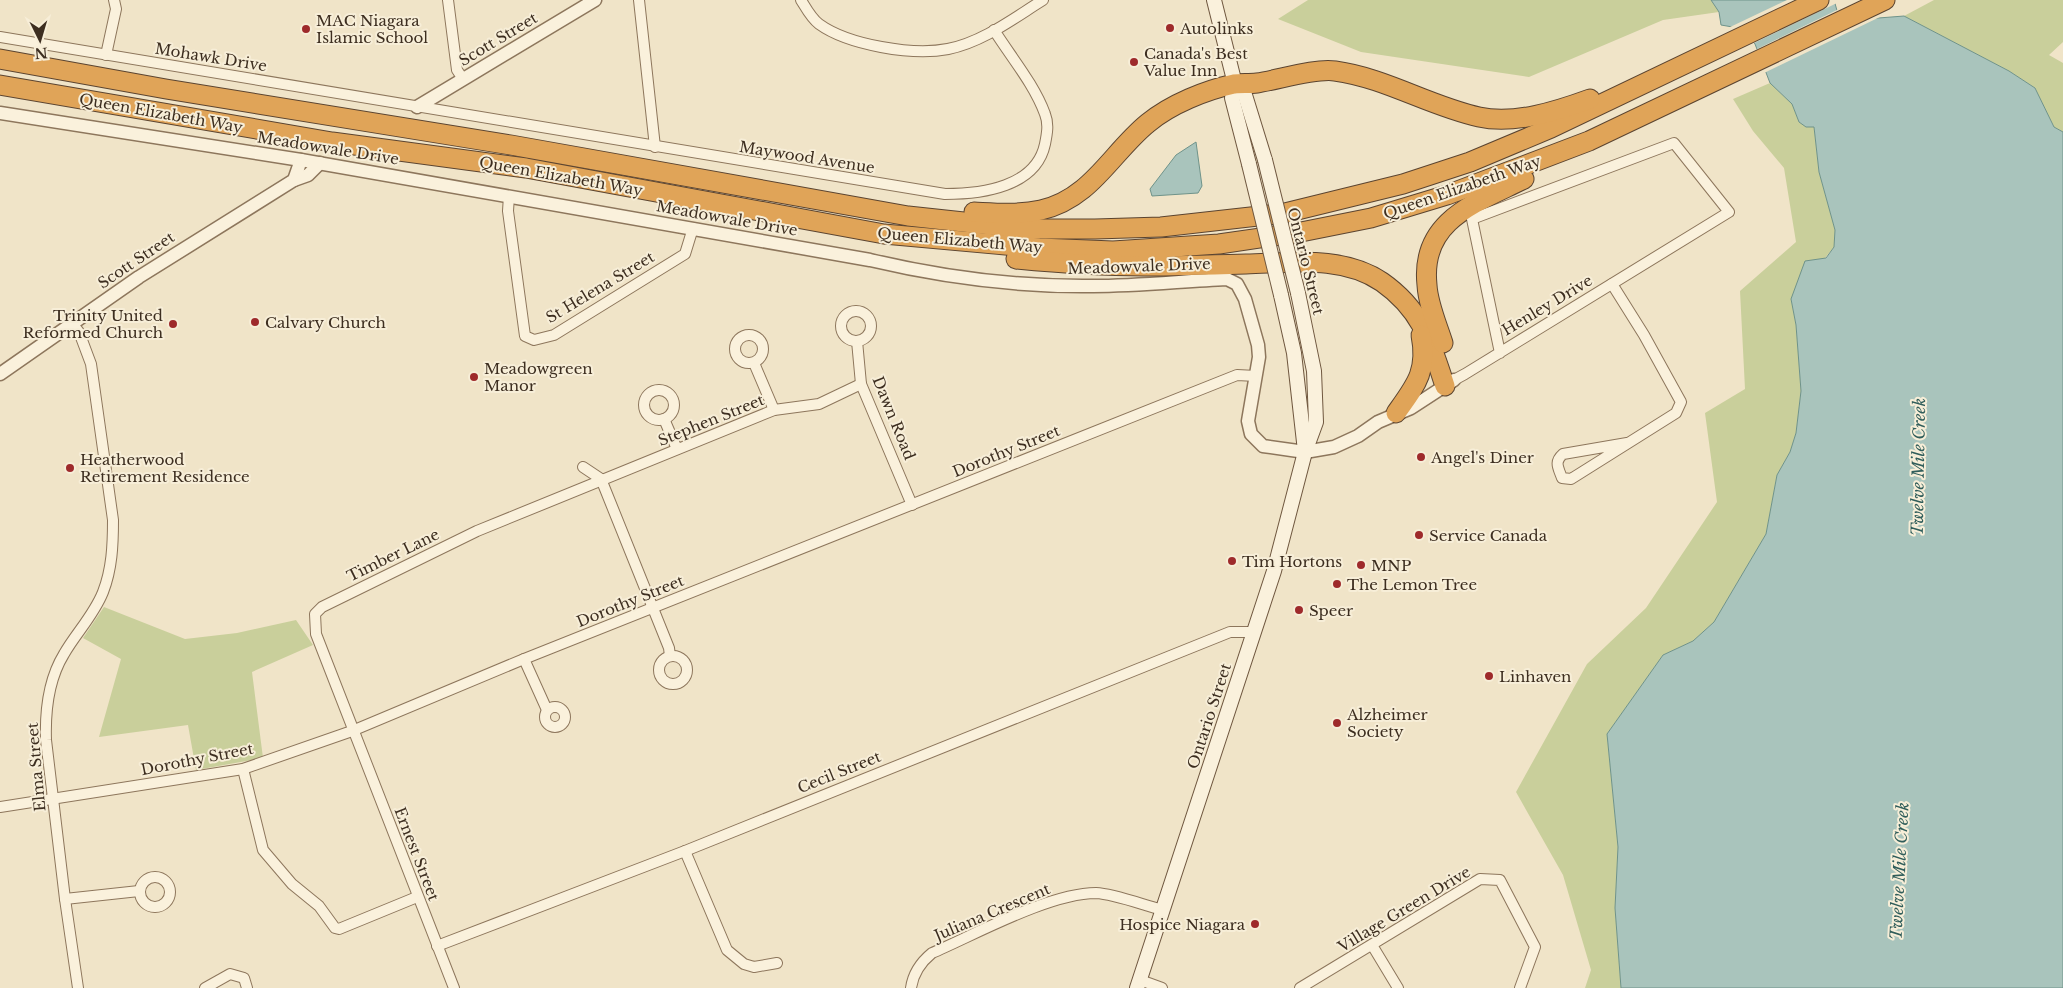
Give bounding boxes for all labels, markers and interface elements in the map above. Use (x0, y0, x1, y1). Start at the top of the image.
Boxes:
street label: Scott Street (455, 8, 541, 70)
place label: MAC Niagara Islamic School (316, 11, 428, 47)
north arrow (15, 15, 65, 65)
place label: Autolinks (1179, 19, 1253, 38)
marker: Autolinks (1164, 22, 1176, 34)
marker: MAC Niagara Islamic School (300, 23, 312, 35)
street label: Mohawk Drive (154, 39, 268, 75)
text: N (34, 43, 48, 62)
place label: Canada's Best Value Inn (1143, 44, 1248, 80)
marker: Canada's Best Value Inn (1128, 56, 1140, 68)
street label: Queen Elizabeth Way (78, 89, 245, 137)
street label: Meadowvale Drive (256, 127, 400, 169)
street label: Maywood Avenue (738, 137, 876, 177)
street label: Queen Elizabeth Way (1381, 151, 1544, 223)
street label: Queen Elizabeth Way (478, 152, 645, 200)
street label: Meadowvale Drive (655, 196, 799, 240)
street label: Ontario Street (1283, 205, 1329, 317)
street label: Queen Elizabeth Way (877, 223, 1044, 257)
street label: Scott Street (94, 227, 178, 293)
street label: St Helena Street (542, 247, 658, 327)
street label: Meadowvale Drive (1067, 254, 1211, 278)
street label: Henley Drive (1498, 271, 1596, 339)
place label: Trinity United Reformed Church (23, 306, 163, 342)
place label: Calvary Church (265, 313, 386, 332)
marker: Calvary Church (249, 316, 261, 328)
marker: Trinity United Reformed Church (167, 318, 179, 330)
place label: Meadowgreen Manor (484, 359, 593, 395)
marker: Meadowgreen Manor (468, 371, 480, 383)
street label: Dawn Road (869, 373, 919, 463)
street label: Stephen Street (655, 390, 767, 450)
water label: Twelve Mile Creek (1907, 398, 1929, 536)
street label: Dorothy Street (950, 421, 1063, 481)
place label: Angel's Diner (1430, 448, 1535, 467)
place label: Heatherwood Retirement Residence (80, 450, 250, 486)
marker: Angel's Diner (1415, 451, 1427, 463)
marker: Heatherwood Retirement Residence (64, 462, 76, 474)
street label: Timber Lane (344, 524, 442, 586)
place label: Service Canada (1429, 526, 1548, 545)
marker: Service Canada (1413, 529, 1425, 541)
place label: Tim Hortons (1242, 552, 1342, 571)
marker: Tim Hortons (1226, 555, 1238, 567)
place label: MNP (1371, 556, 1411, 575)
marker: MNP (1355, 559, 1367, 571)
street label: Dorothy Street (574, 571, 687, 631)
place label: The Lemon Tree (1347, 575, 1477, 594)
marker: The Lemon Tree (1331, 578, 1343, 590)
place label: Speer (1309, 601, 1354, 620)
marker: Speer (1293, 604, 1305, 616)
street label: Ontario Street (1183, 660, 1235, 771)
place label: Linhaven (1499, 667, 1571, 686)
marker: Linhaven (1483, 670, 1495, 682)
place label: Alzheimer Society (1346, 705, 1429, 741)
marker: Alzheimer Society (1331, 717, 1343, 729)
street label: Elma Street (23, 721, 49, 812)
street label: Dorothy Street (139, 739, 255, 779)
street label: Cecil Street (795, 747, 884, 797)
water label: Twelve Mile Creek (1885, 802, 1913, 940)
street label: Ernest Street (390, 804, 444, 904)
street label: Village Green Drive (1333, 862, 1474, 957)
street label: Juliana Crescent (929, 879, 1053, 946)
place label: Hospice Niagara (1119, 915, 1246, 934)
marker: Hospice Niagara (1249, 918, 1261, 930)

